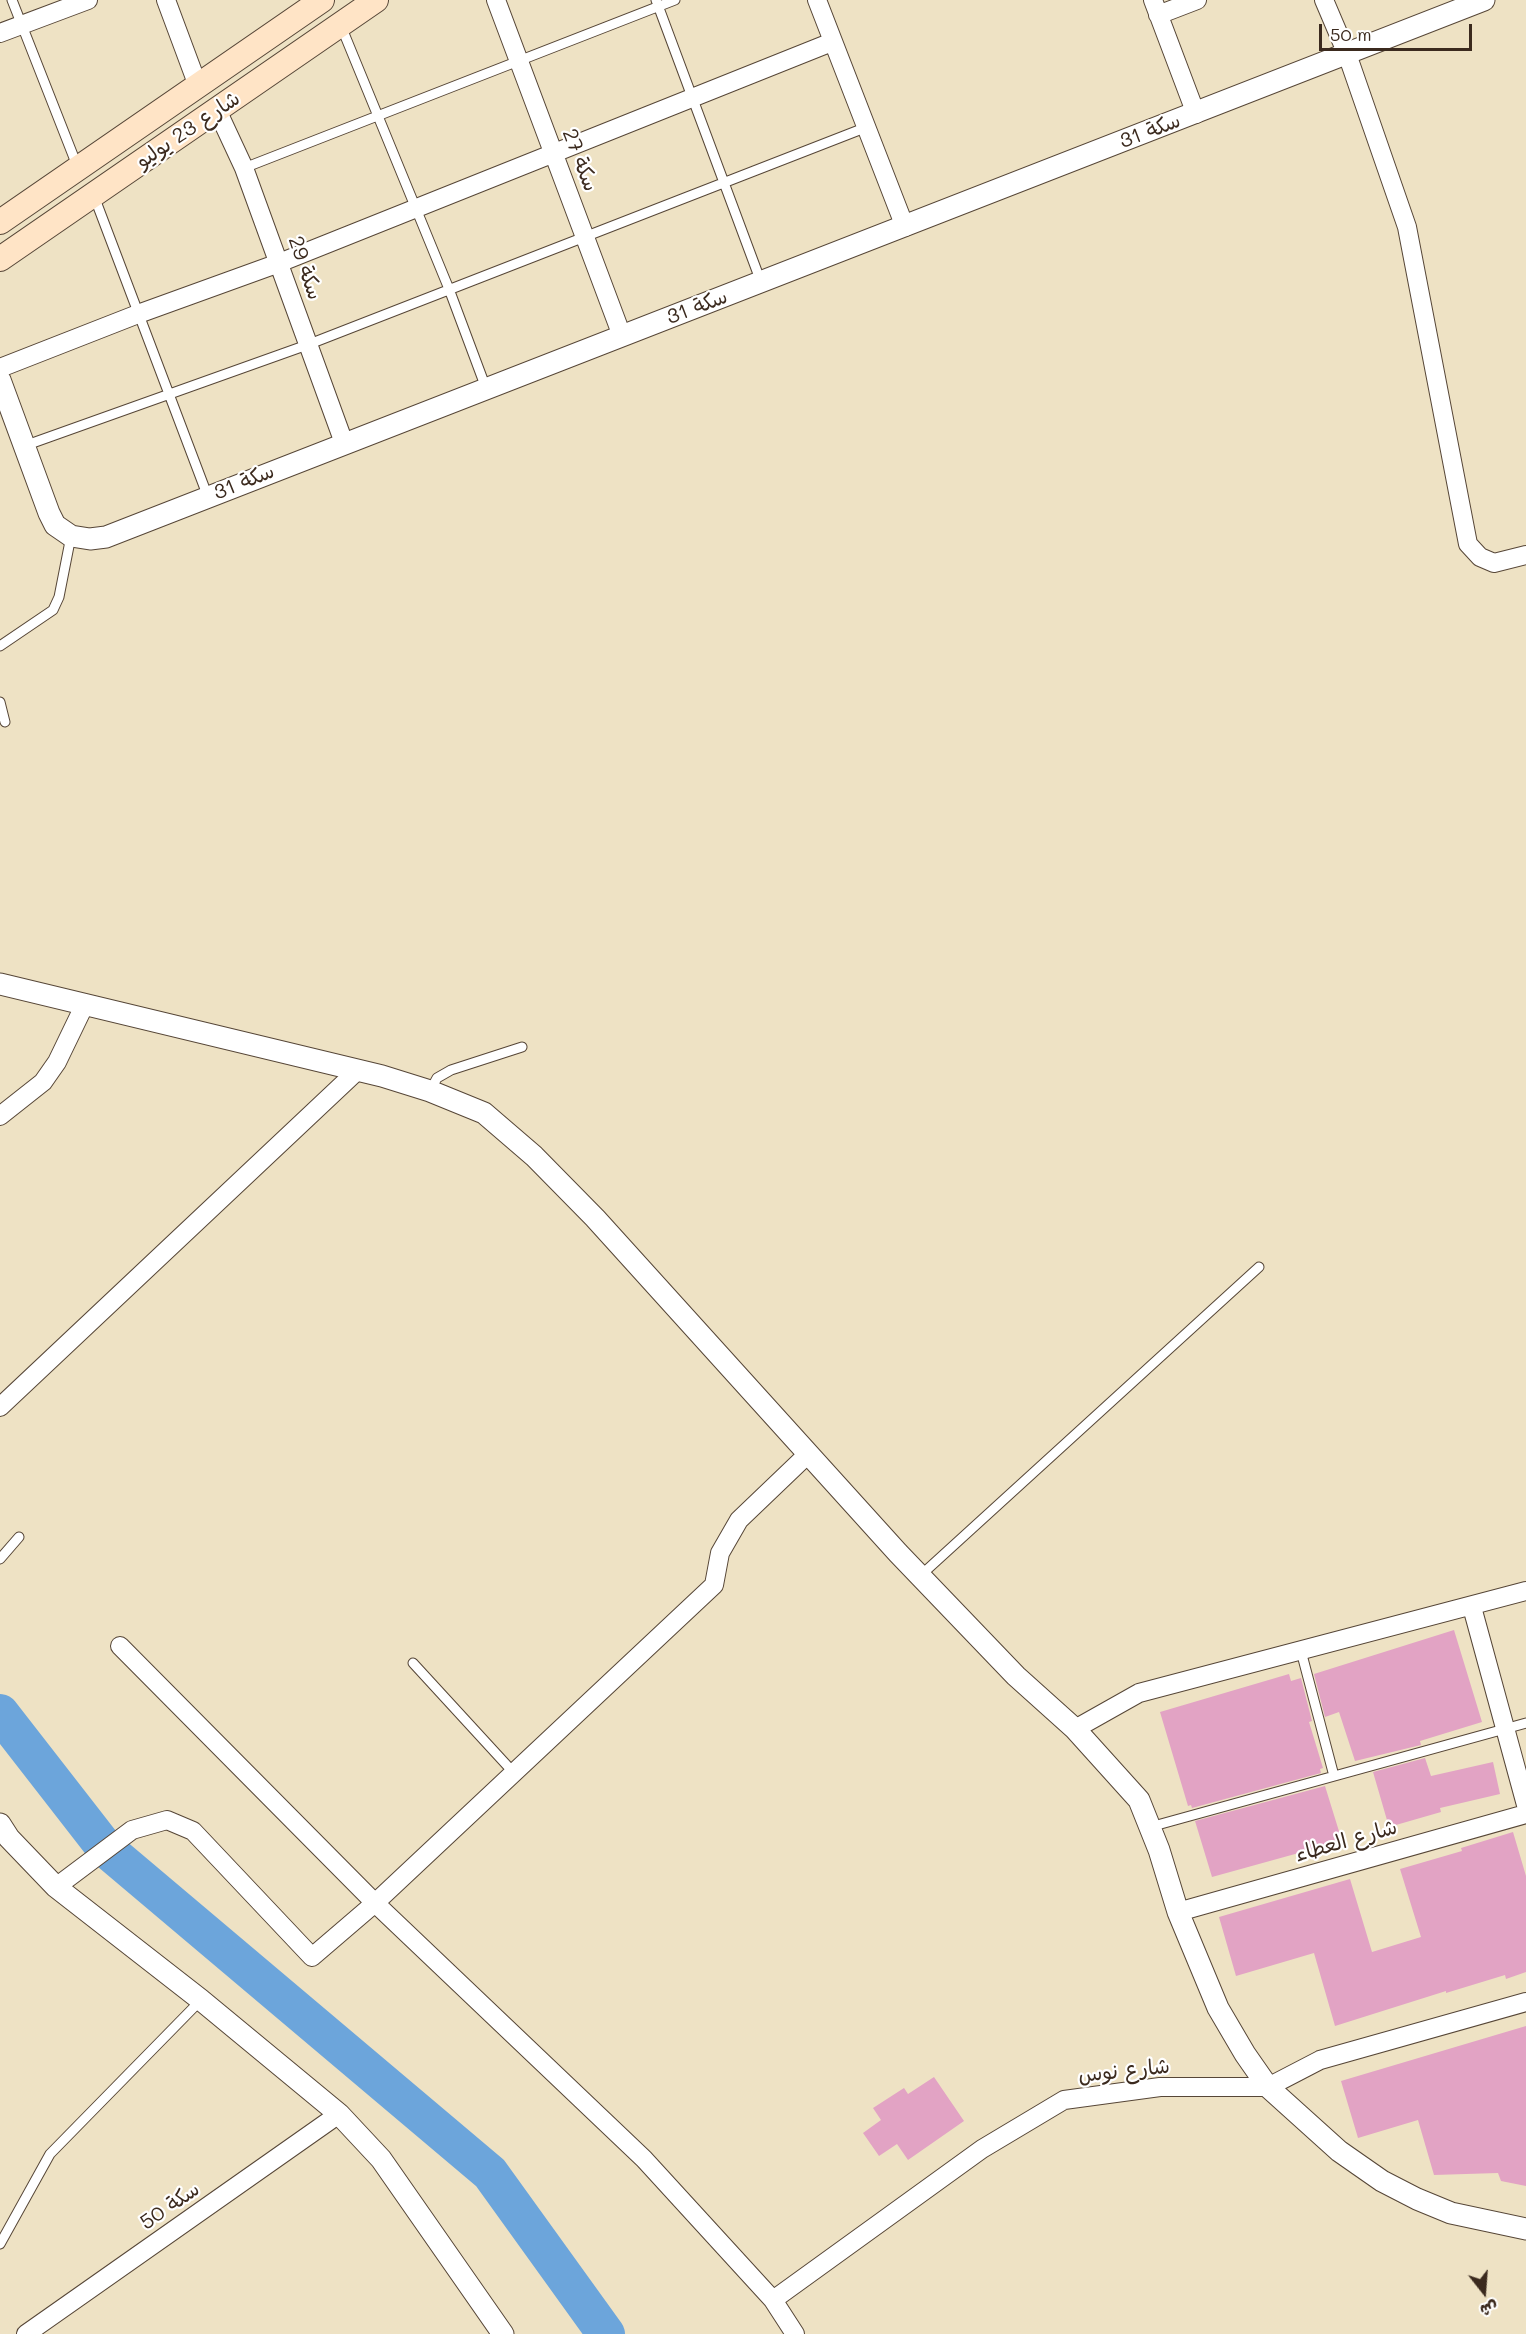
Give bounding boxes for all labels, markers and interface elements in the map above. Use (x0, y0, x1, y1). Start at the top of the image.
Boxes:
scale bar (1322, 12, 1475, 50)
text: 50 m (1330, 22, 1372, 46)
street label: شارع 23 يوليو (131, 86, 245, 174)
street label: سكة 31 (1116, 108, 1184, 154)
street label: سكة 27 (557, 125, 603, 195)
street label: سكة 29 (282, 233, 328, 303)
street label: سكة 31 (663, 284, 731, 330)
street label: سكة 31 (210, 458, 278, 506)
street label: شارع العطاء (1292, 1814, 1400, 1868)
street label: شارع نوس (1077, 2054, 1171, 2088)
street label: سكة 50 (135, 2176, 205, 2236)
north arrow (1454, 2262, 1514, 2322)
text: ش (1478, 2297, 1501, 2322)

